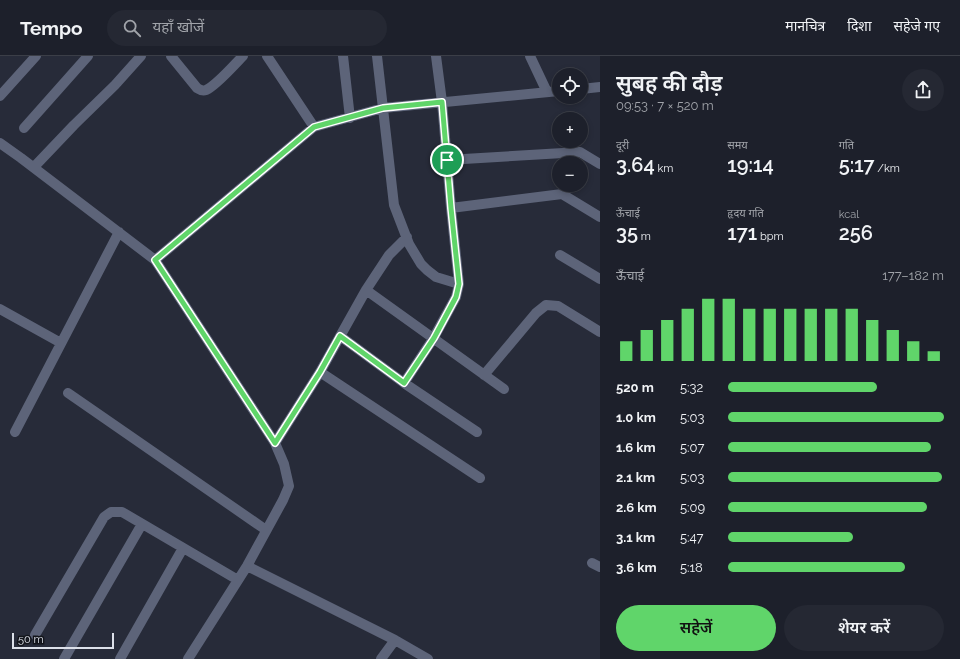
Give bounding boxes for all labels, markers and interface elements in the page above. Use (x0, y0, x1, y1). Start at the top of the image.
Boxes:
search box (107, 10, 387, 46)
text: Tempo (20, 17, 83, 39)
icon: search (121, 17, 143, 39)
text: यहाँ खोजें (153, 18, 204, 36)
text: मानचित्र (785, 18, 825, 34)
text: दिशा (847, 18, 872, 34)
text: सहेजे गए (894, 18, 940, 34)
map controls (552, 68, 588, 192)
button: locate (552, 68, 588, 104)
button: share (902, 69, 944, 111)
text: सुबह की दौड़ (616, 70, 722, 96)
text: 09:53 · 7 × 520 m (616, 98, 714, 113)
button: + (552, 112, 588, 148)
text: दूरी (616, 139, 629, 152)
text: समय (727, 139, 748, 152)
text: गति (839, 139, 854, 152)
pin (430, 143, 464, 177)
icon: arrive (436, 149, 458, 171)
text: 3.64 (616, 153, 655, 177)
text: 19:14 (727, 153, 774, 177)
text: 5:17 (839, 153, 875, 177)
button: − (552, 156, 588, 192)
text: km (655, 162, 673, 175)
text: /km (875, 162, 900, 175)
text: ऊँचाई (616, 207, 640, 220)
text: हृदय गति (727, 207, 764, 220)
text: kcal (839, 208, 859, 221)
text: 35 (616, 221, 638, 245)
text: 171 (727, 221, 757, 245)
text: 256 (839, 221, 873, 245)
text: m (638, 230, 651, 243)
text: bpm (757, 230, 784, 243)
text: ऊँचाई (616, 268, 644, 283)
text: 177–182 m (882, 268, 944, 283)
text: 520 m (616, 380, 654, 395)
text: 5:32 (680, 380, 703, 395)
text: 1.0 km (616, 410, 656, 425)
text: 5:03 (680, 410, 704, 425)
text: 1.6 km (616, 440, 656, 455)
text: 5:07 (680, 440, 704, 455)
text: 2.1 km (616, 470, 655, 485)
text: 5:03 (680, 470, 704, 485)
text: 2.6 km (616, 500, 657, 515)
text: 5:09 (680, 500, 705, 515)
text: 3.1 km (616, 530, 655, 545)
text: 5:47 (680, 530, 704, 545)
text: 3.6 km (616, 560, 657, 575)
text: 5:18 (680, 560, 703, 575)
button: सहेजें (616, 605, 776, 651)
button: शेयर करें (784, 605, 944, 651)
scale bar (12, 631, 114, 650)
text: 50 m (18, 633, 44, 646)

